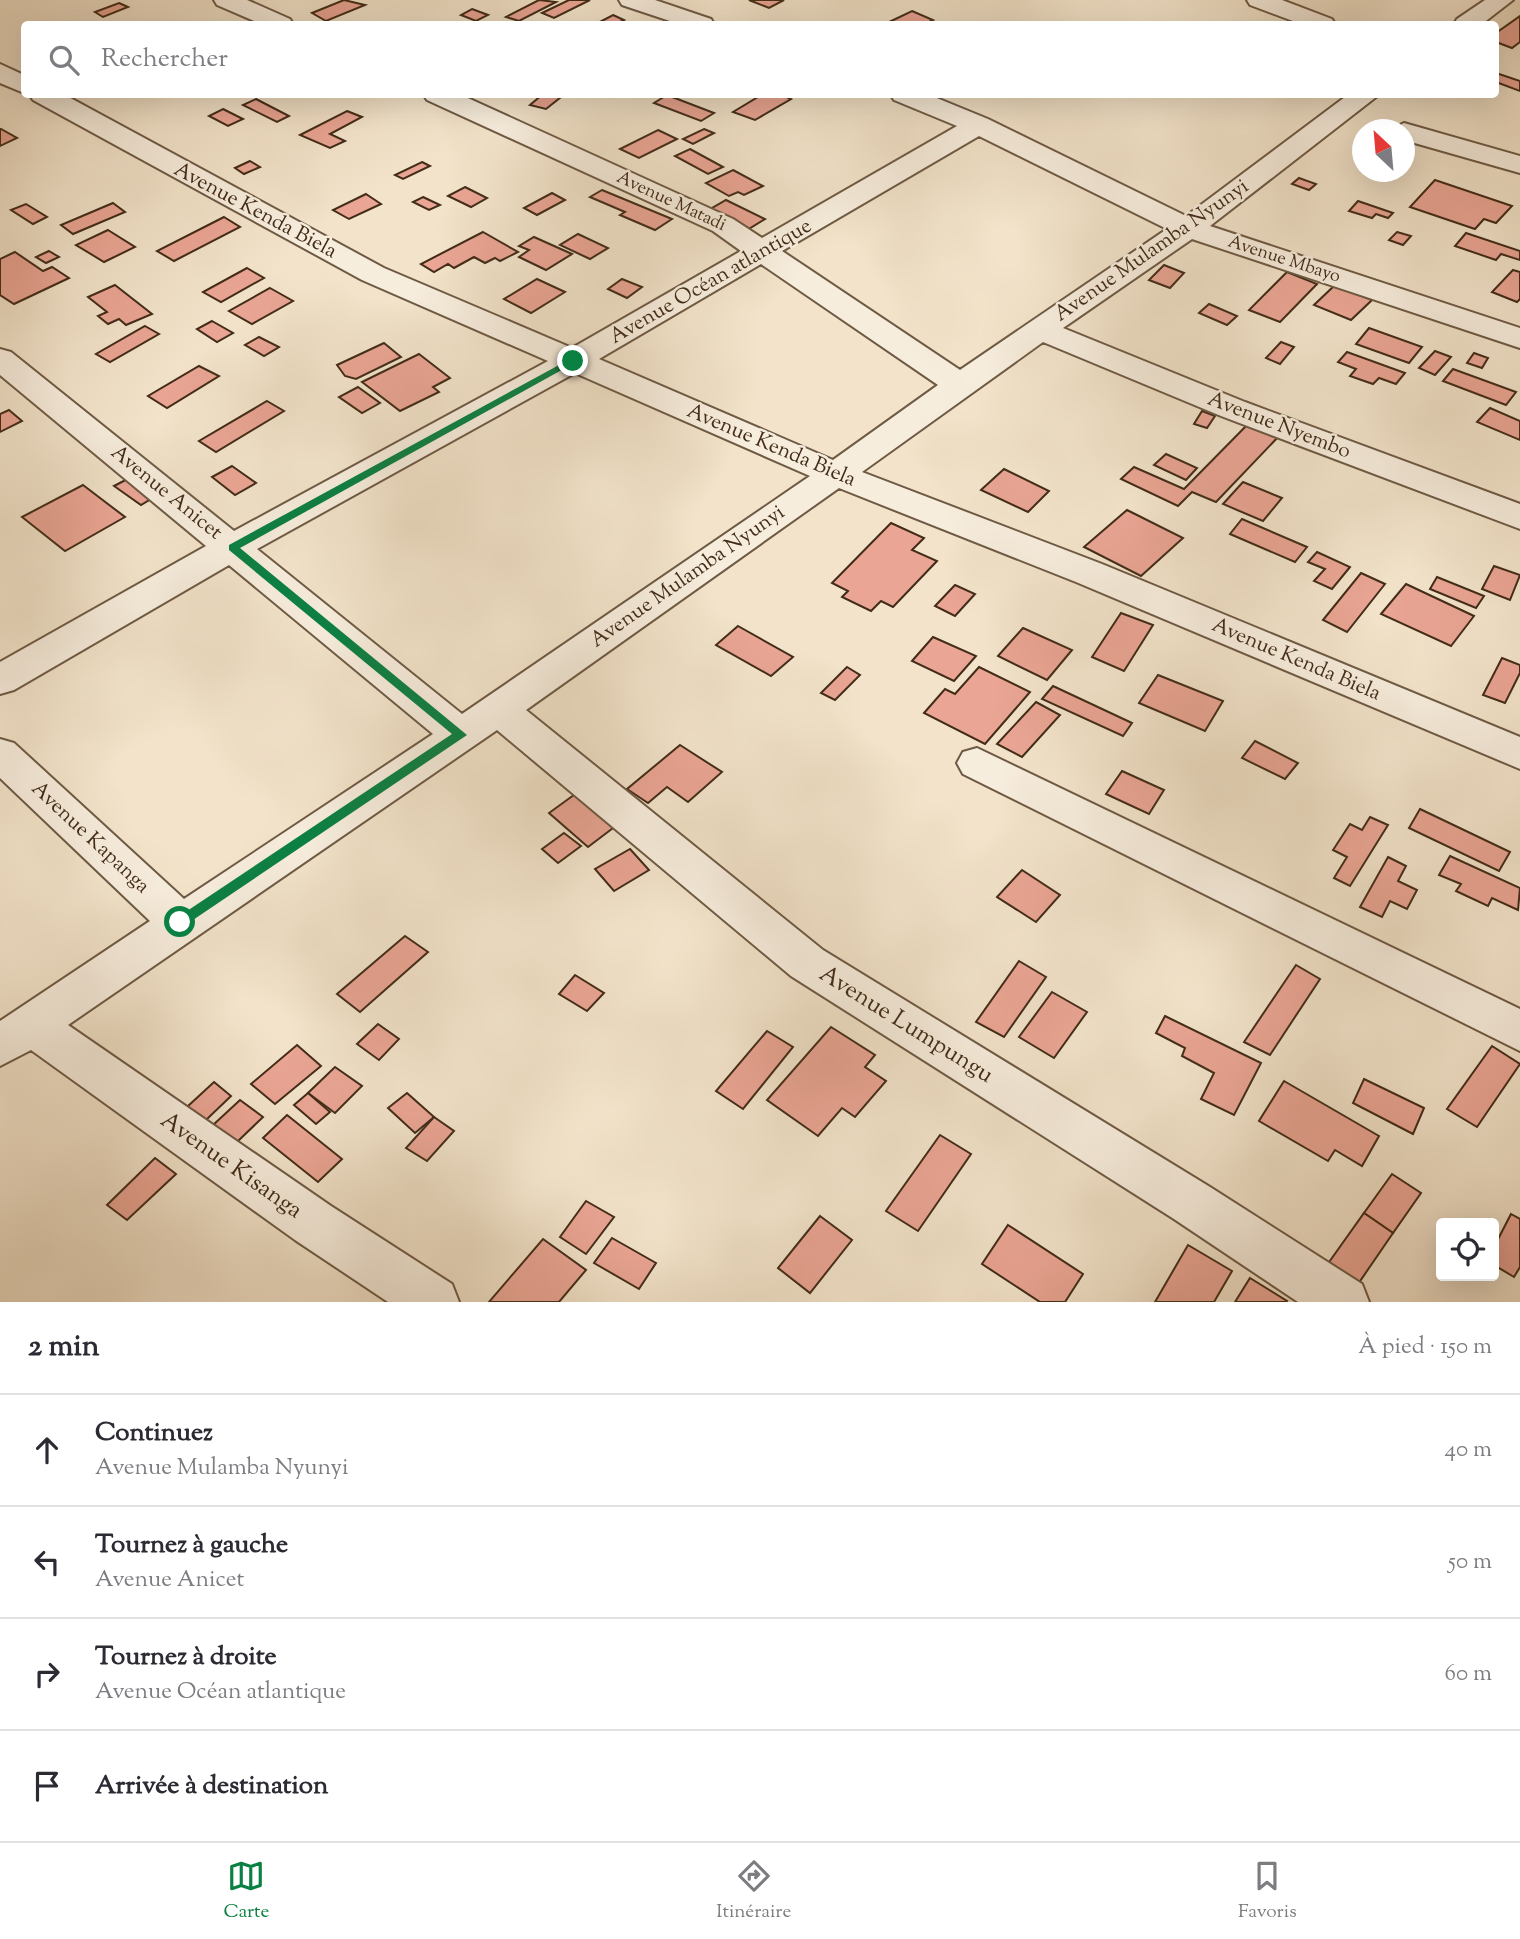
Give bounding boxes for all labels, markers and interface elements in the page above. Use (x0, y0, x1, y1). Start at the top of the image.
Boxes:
search box (21, 21, 1499, 98)
icon: search (45, 41, 83, 79)
text: Rechercher (101, 41, 228, 78)
north arrow (1352, 119, 1415, 182)
street label: Avenue Kenda Biela (168, 155, 342, 267)
street label: Avenue Matadi (612, 165, 730, 239)
street label: Avenue Mulamba Nyunyi (1049, 172, 1255, 330)
street label: Avenue Océan atlantique (604, 212, 818, 352)
street label: Avenue Mbayo (1224, 230, 1344, 291)
route end (557, 345, 588, 376)
street label: Avenue Nyembo (1203, 385, 1355, 467)
street label: Avenue Kenda Biela (682, 397, 861, 495)
street label: Avenue Anicet (104, 438, 228, 548)
street label: Avenue Mulamba Nyunyi (585, 498, 791, 656)
street label: Avenue Kenda Biela (1207, 611, 1386, 709)
street label: Avenue Kapanga (24, 775, 156, 901)
route start (164, 906, 195, 937)
street label: Avenue Lumpungu (812, 958, 1000, 1092)
street label: Avenue Kisanga (153, 1104, 309, 1228)
map controls (1436, 1218, 1499, 1281)
button: locate (1436, 1218, 1499, 1281)
text: 2 min (28, 1326, 100, 1369)
text: À pied · 150 m (1358, 1331, 1492, 1364)
text: Continuez (95, 1415, 213, 1452)
icon: ahead (28, 1431, 66, 1469)
text: 40 m (1445, 1434, 1492, 1467)
text: Avenue Mulamba Nyunyi (95, 1452, 349, 1485)
text: Tournez à gauche (95, 1527, 288, 1564)
icon: left (28, 1543, 66, 1581)
text: 50 m (1448, 1546, 1492, 1579)
text: Avenue Anicet (95, 1564, 244, 1597)
text: Tournez à droite (95, 1639, 277, 1676)
icon: right (28, 1655, 66, 1693)
text: 60 m (1444, 1658, 1492, 1691)
text: Avenue Océan atlantique (95, 1676, 346, 1709)
icon: arrive (28, 1767, 66, 1805)
text: Arrivée à destination (95, 1768, 328, 1805)
tab: Carte (223, 1857, 269, 1926)
tab: Itinéraire (716, 1857, 791, 1926)
tab: Favoris (1238, 1857, 1297, 1926)

